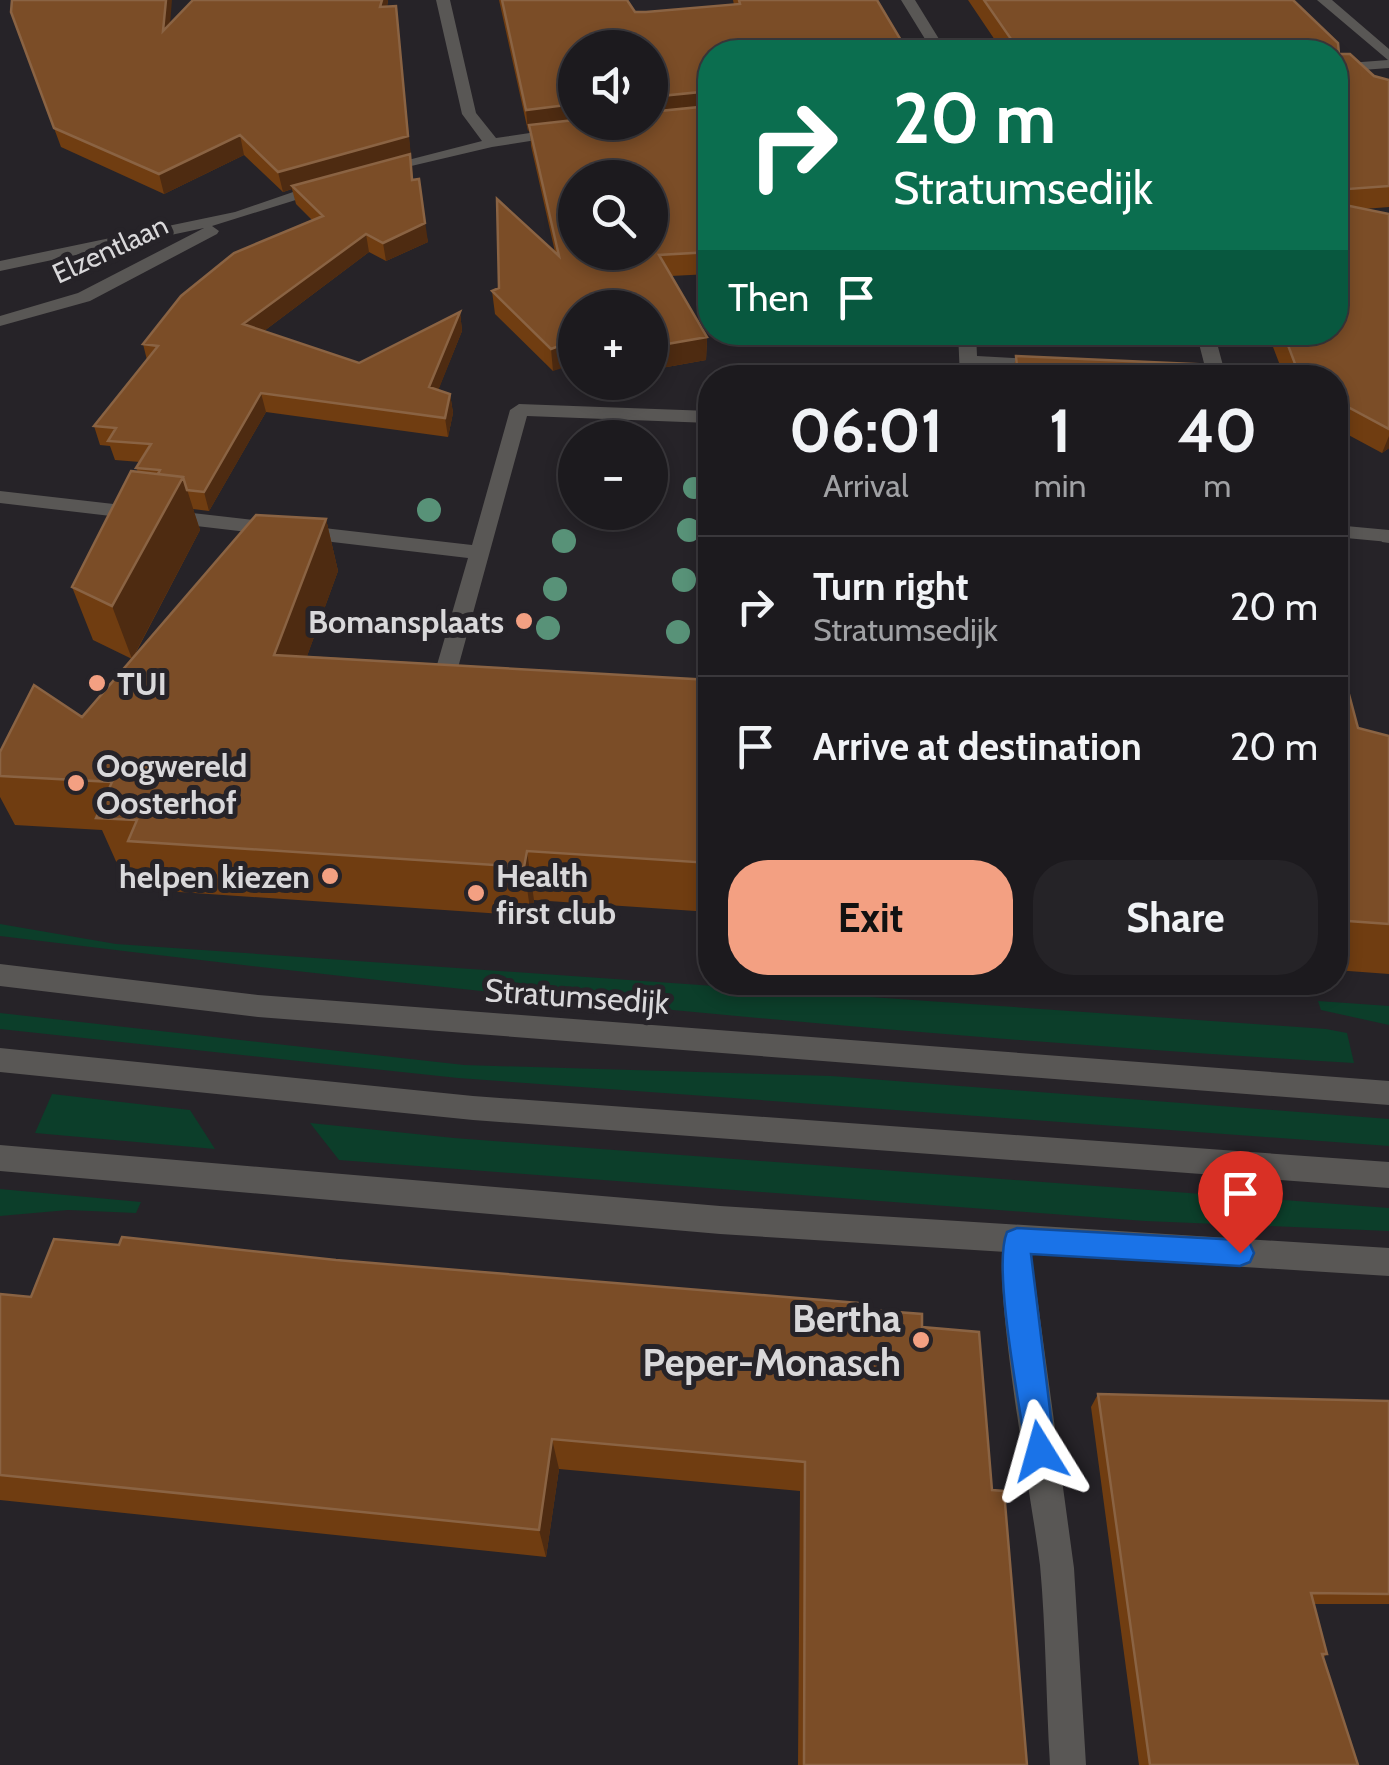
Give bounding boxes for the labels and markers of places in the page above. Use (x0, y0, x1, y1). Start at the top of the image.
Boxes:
place label: Bomansplaats (308, 602, 504, 641)
marker: Bomansplaats (513, 610, 535, 632)
place label: TUI (117, 664, 167, 703)
marker: TUI (86, 672, 108, 694)
place label: Oogwereld Oosterhof (96, 746, 247, 822)
marker: Oogwereld Oosterhof (65, 772, 87, 794)
place label: Health first club (496, 856, 616, 932)
place label: helpen kiezen (119, 857, 310, 896)
marker: helpen kiezen (319, 865, 341, 887)
marker: Health first club (465, 882, 487, 904)
pin (1198, 1151, 1283, 1254)
place label: Bertha Peper-Monasch (642, 1295, 901, 1386)
marker: Bertha Peper-Monasch (910, 1329, 932, 1351)

